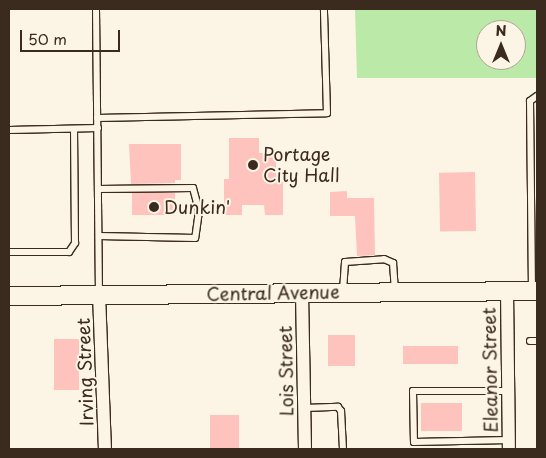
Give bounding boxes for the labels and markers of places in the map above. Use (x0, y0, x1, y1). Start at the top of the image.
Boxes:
place label: Portage City Hall (263, 144, 340, 186)
marker: Portage City Hall (247, 159, 259, 171)
place label: Dunkin' (164, 196, 230, 218)
marker: Dunkin' (148, 201, 160, 213)

